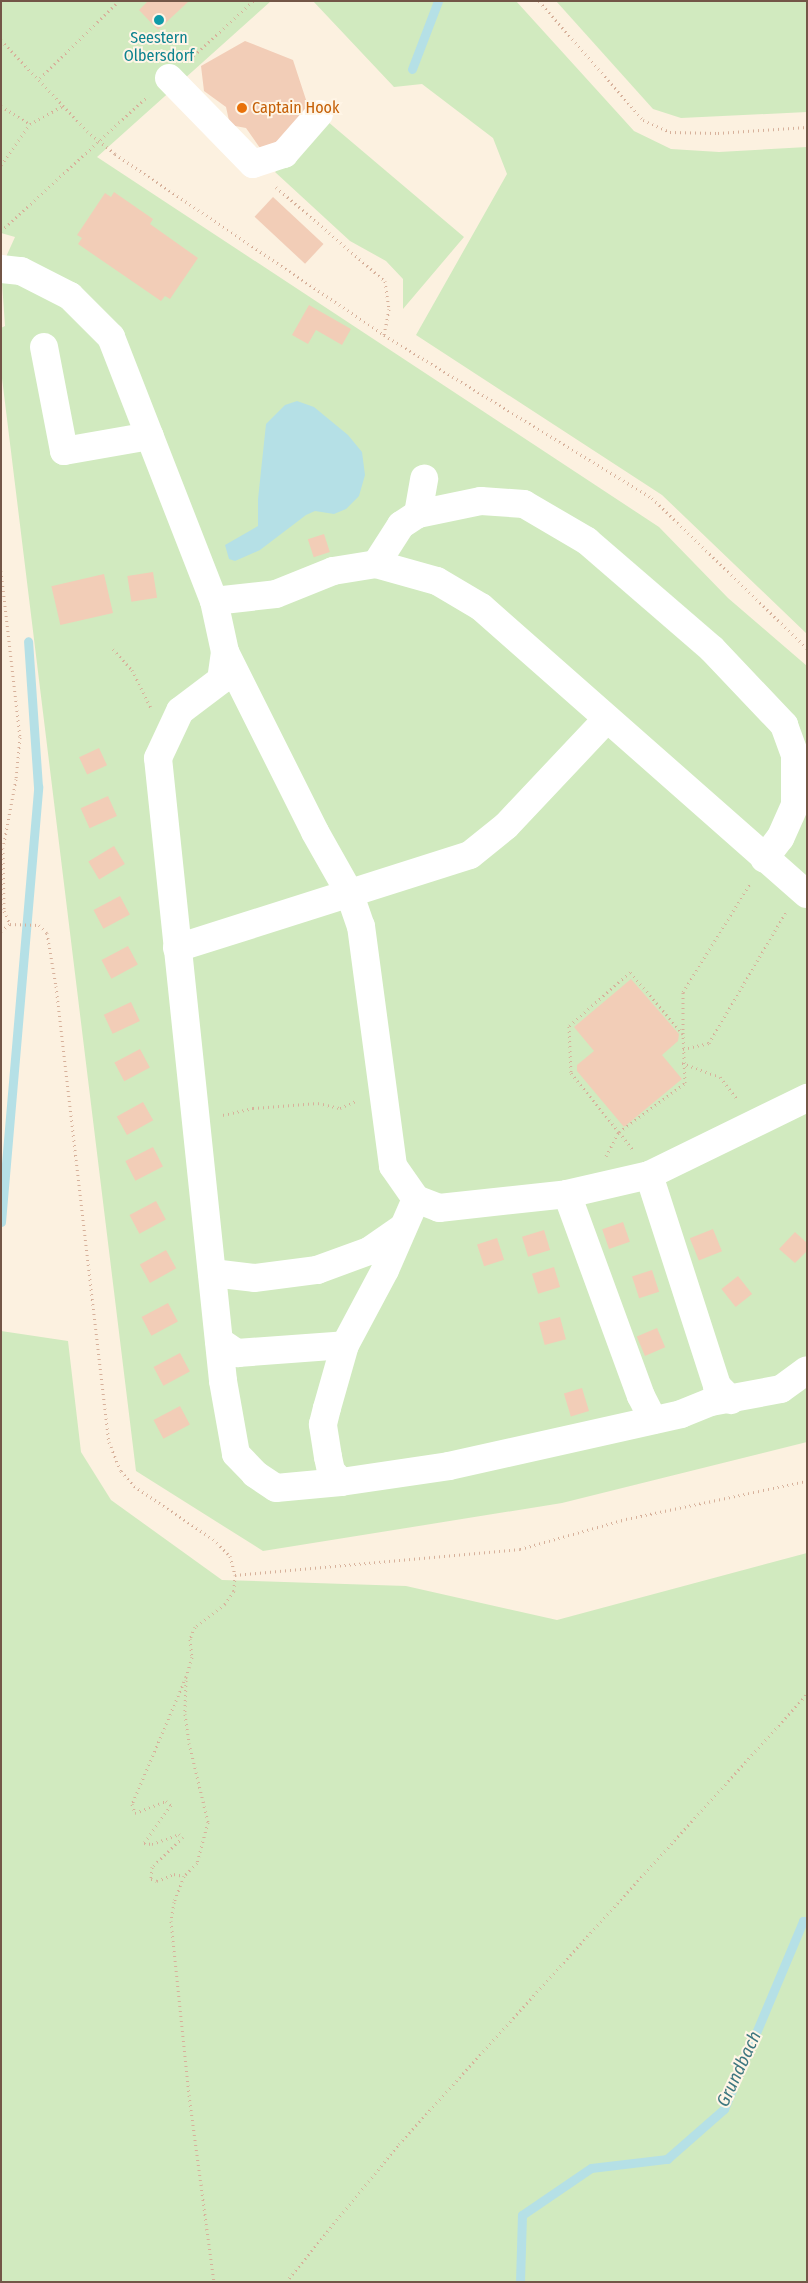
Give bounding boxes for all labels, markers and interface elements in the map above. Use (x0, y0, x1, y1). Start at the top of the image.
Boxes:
marker: Seestern Olbersdorf (153, 14, 165, 26)
place label: Seestern Olbersdorf (124, 28, 194, 66)
place label: Captain Hook (252, 98, 339, 118)
marker: Captain Hook (236, 102, 248, 114)
water label: Grundbach (712, 2028, 766, 2110)

